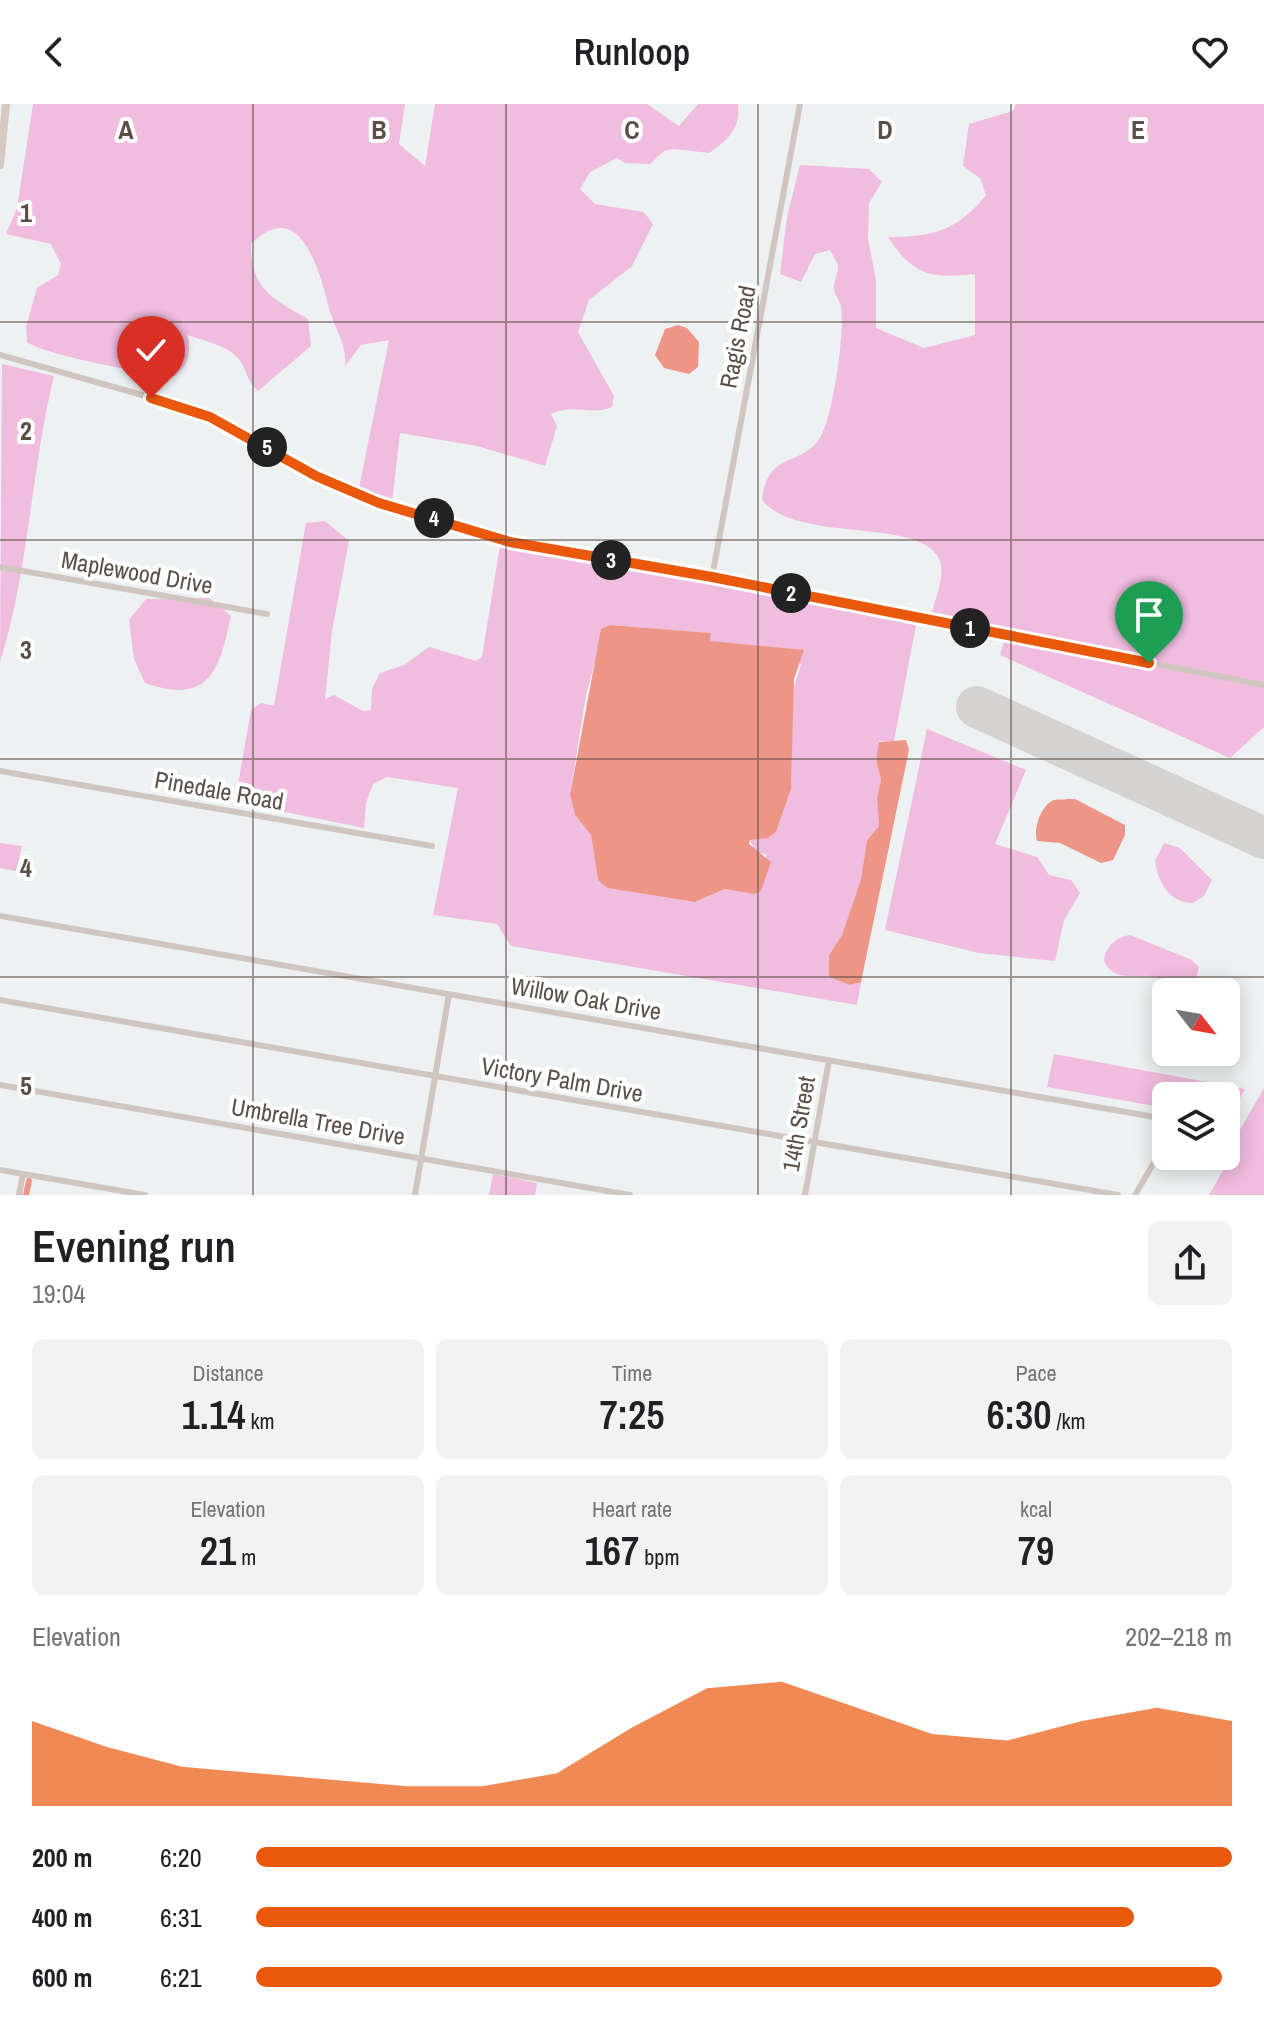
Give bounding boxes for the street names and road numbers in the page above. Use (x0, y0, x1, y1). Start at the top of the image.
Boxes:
street label: Ragis Road (711, 283, 763, 391)
street label: Maplewood Drive (59, 543, 215, 601)
street label: Pinedale Road (152, 763, 286, 817)
street label: Willow Oak Drive (509, 969, 664, 1027)
street label: Victory Palm Drive (479, 1049, 646, 1109)
street label: 14th Street (774, 1073, 822, 1174)
street label: Umbrella Tree Drive (229, 1090, 408, 1152)

